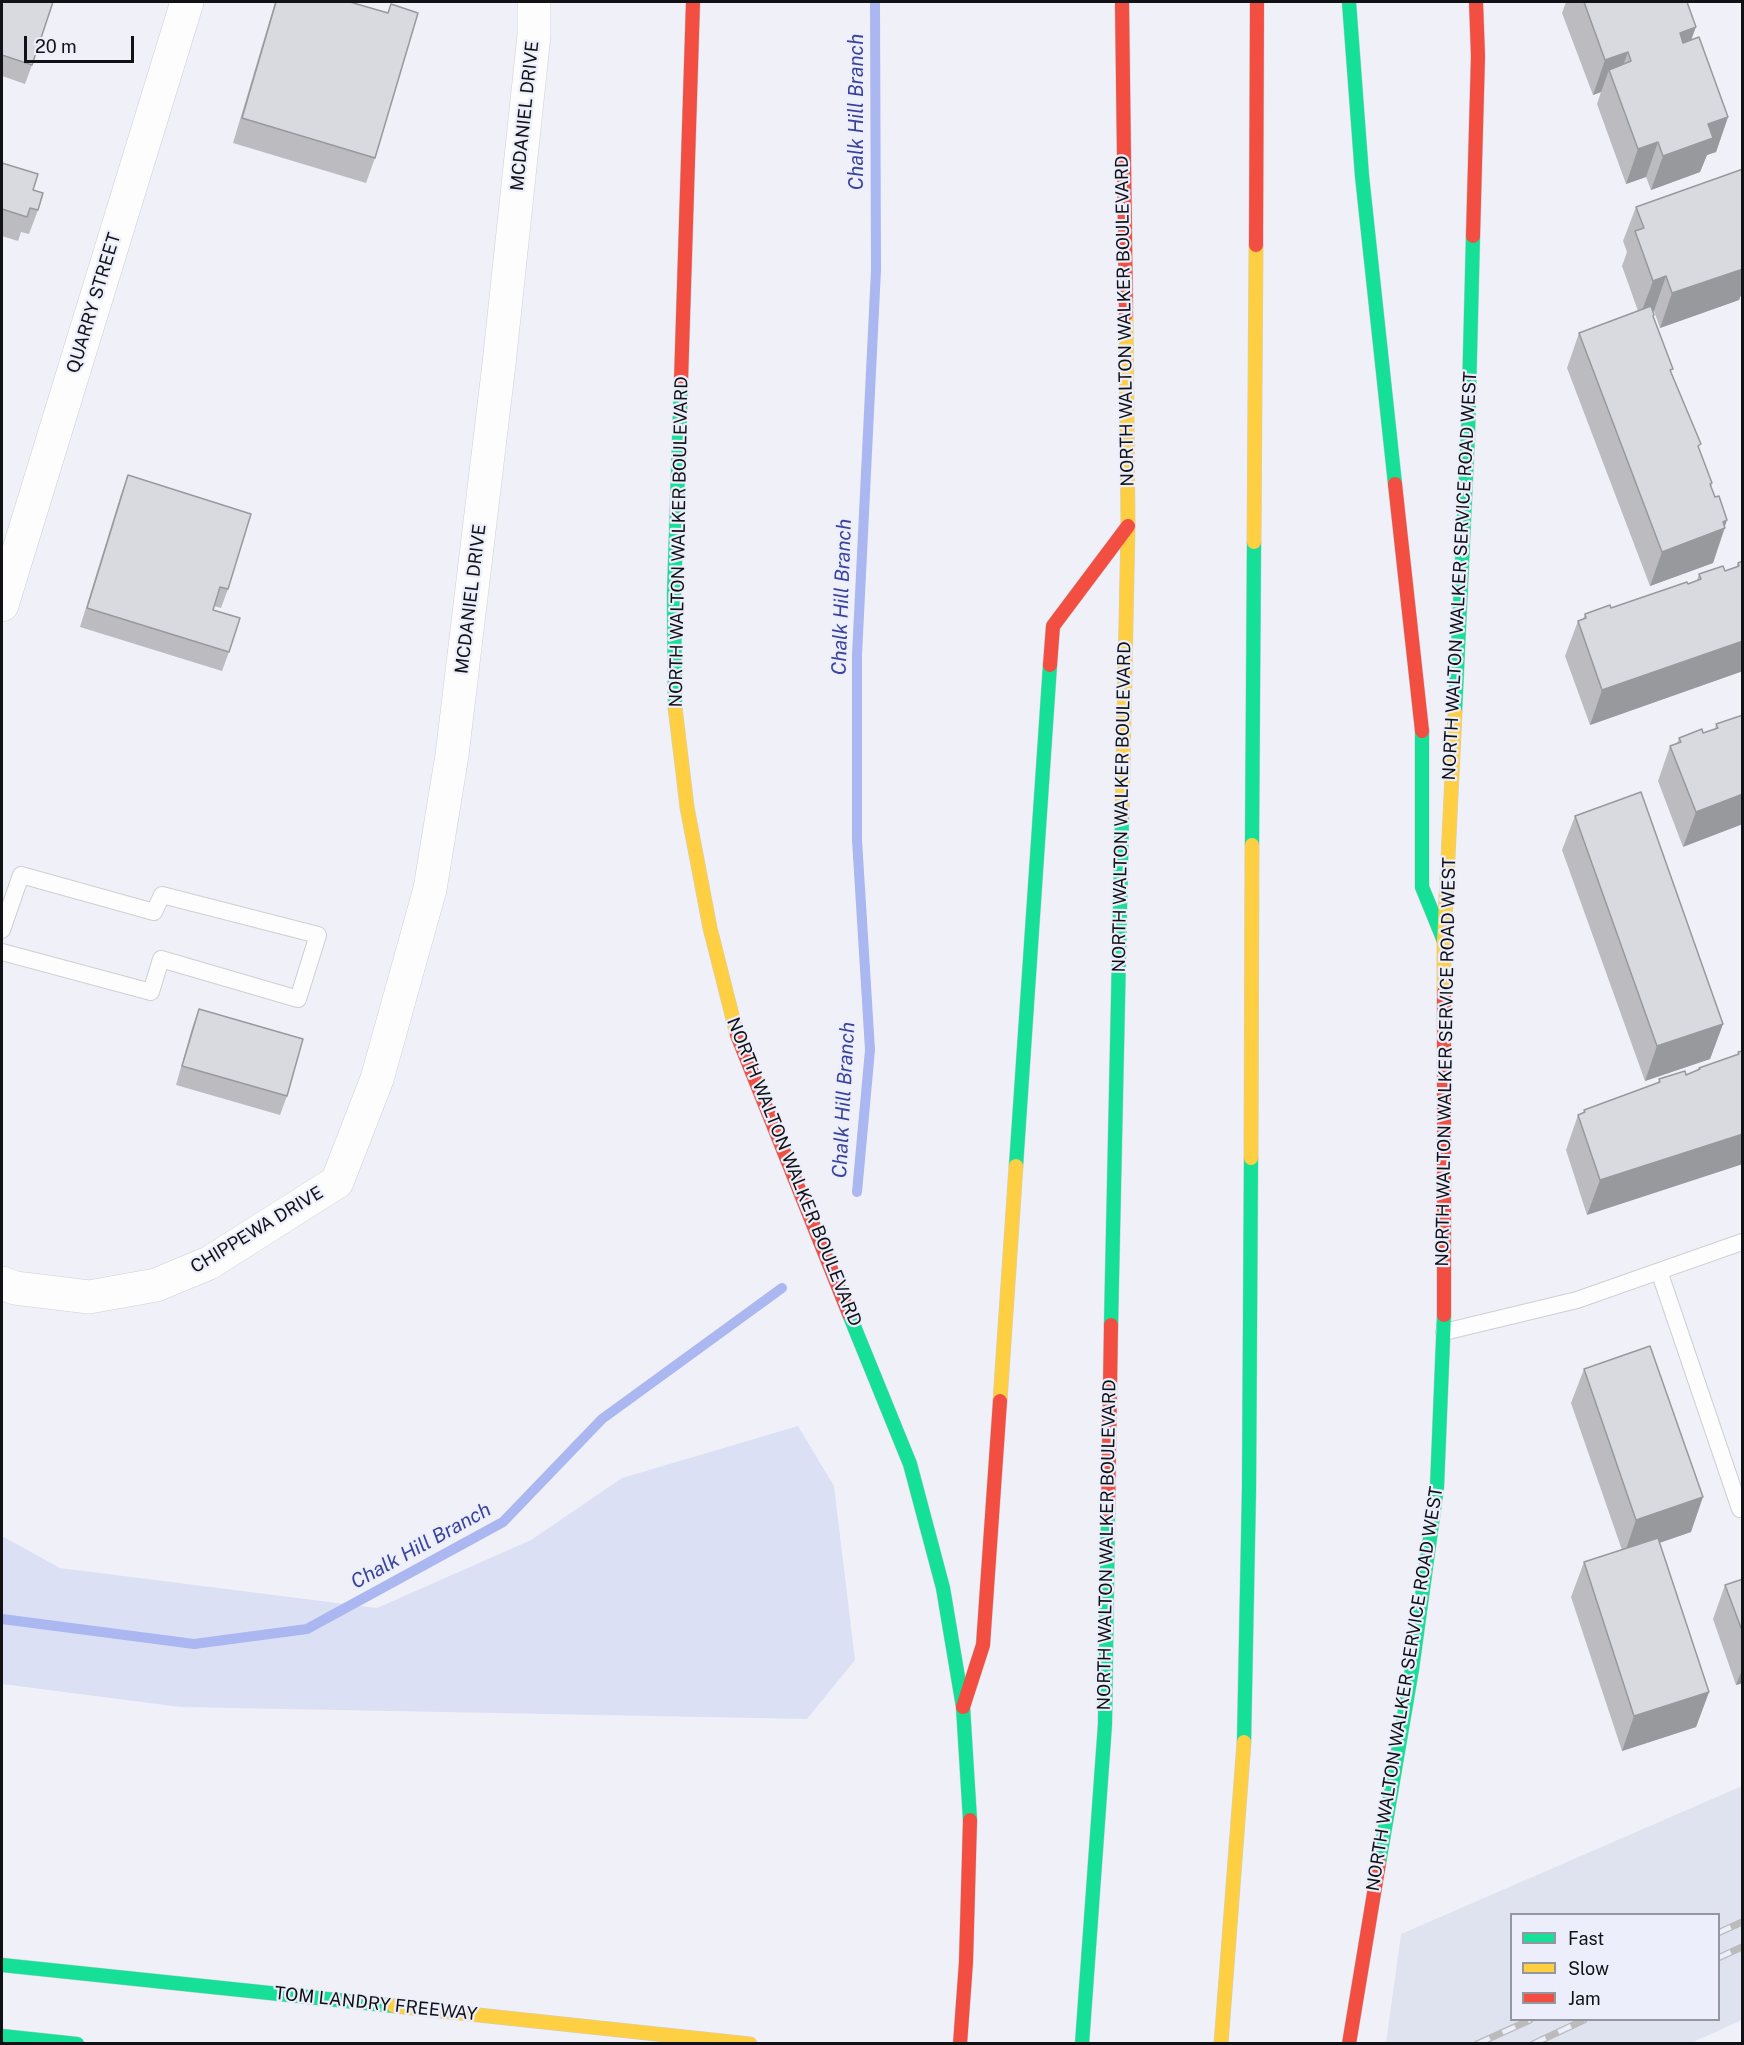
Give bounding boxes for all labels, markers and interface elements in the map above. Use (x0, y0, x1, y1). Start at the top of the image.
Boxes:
scale bar (27, 24, 136, 62)
water label: Chalk Hill Branch (845, 34, 869, 190)
text: 20 m (35, 36, 77, 57)
street label: MCDANIEL DRIVE (506, 40, 544, 192)
street label: NORTH WALTON WALKER BOULEVARD (1111, 155, 1139, 487)
street label: QUARRY STREET (62, 230, 126, 376)
street label: NORTH WALTON WALKER SERVICE ROAD WEST (1438, 371, 1482, 781)
street label: NORTH WALTON WALKER BOULEVARD (665, 376, 693, 708)
water label: Chalk Hill Branch (827, 518, 857, 676)
street label: MCDANIEL DRIVE (451, 523, 491, 675)
street label: NORTH WALTON WALKER BOULEVARD (1108, 641, 1136, 973)
street label: NORTH WALTON WALKER SERVICE ROAD WEST (1432, 857, 1460, 1267)
street label: NORTH WALTON WALKER BOULEVARD (722, 1014, 866, 1330)
water label: Chalk Hill Branch (828, 1021, 860, 1179)
street label: CHIPPEWA DRIVE (187, 1182, 327, 1278)
street label: NORTH WALTON WALKER BOULEVARD (1093, 1379, 1121, 1711)
street label: NORTH WALTON WALKER SERVICE ROAD WEST (1362, 1485, 1448, 1893)
water label: Chalk Hill Branch (347, 1498, 495, 1594)
legend (1510, 1913, 1720, 2021)
text: Fast (1568, 1928, 1604, 1949)
text: Slow (1568, 1958, 1609, 1979)
street label: TOM LANDRY FREEWAY (274, 1983, 478, 2025)
text: Jam (1568, 1988, 1601, 2009)

